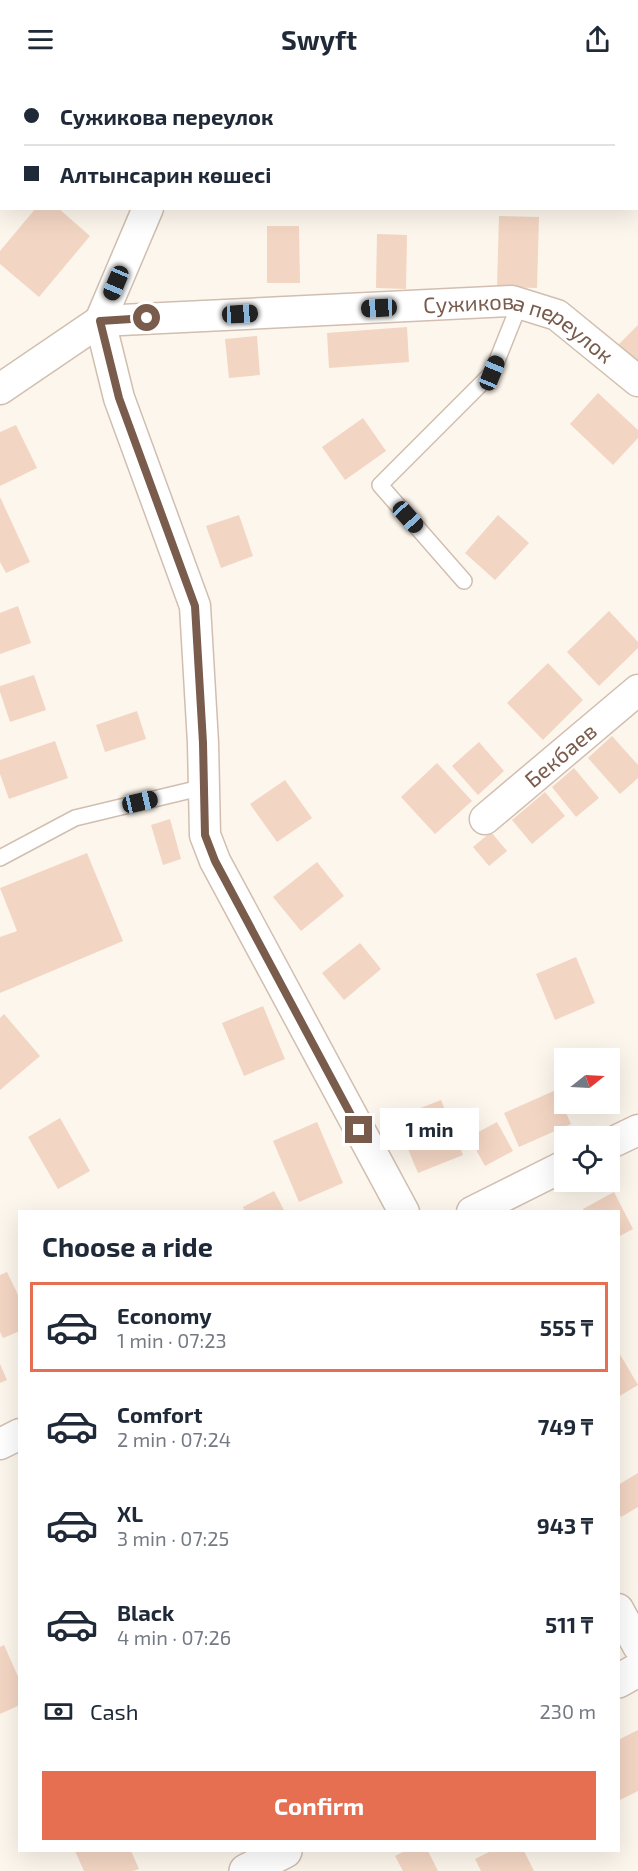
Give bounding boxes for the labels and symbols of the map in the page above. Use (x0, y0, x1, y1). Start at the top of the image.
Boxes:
car (101, 263, 131, 303)
street label: Сужикова переулок (423, 287, 619, 368)
car (361, 298, 397, 318)
route start (133, 304, 160, 331)
car (222, 304, 258, 324)
car (477, 353, 507, 393)
car (389, 498, 427, 536)
street label: Бекбаев (519, 717, 601, 792)
car (120, 789, 160, 815)
north arrow (554, 1048, 620, 1114)
callout: 1 min (380, 1109, 479, 1151)
route end (345, 1116, 372, 1143)

